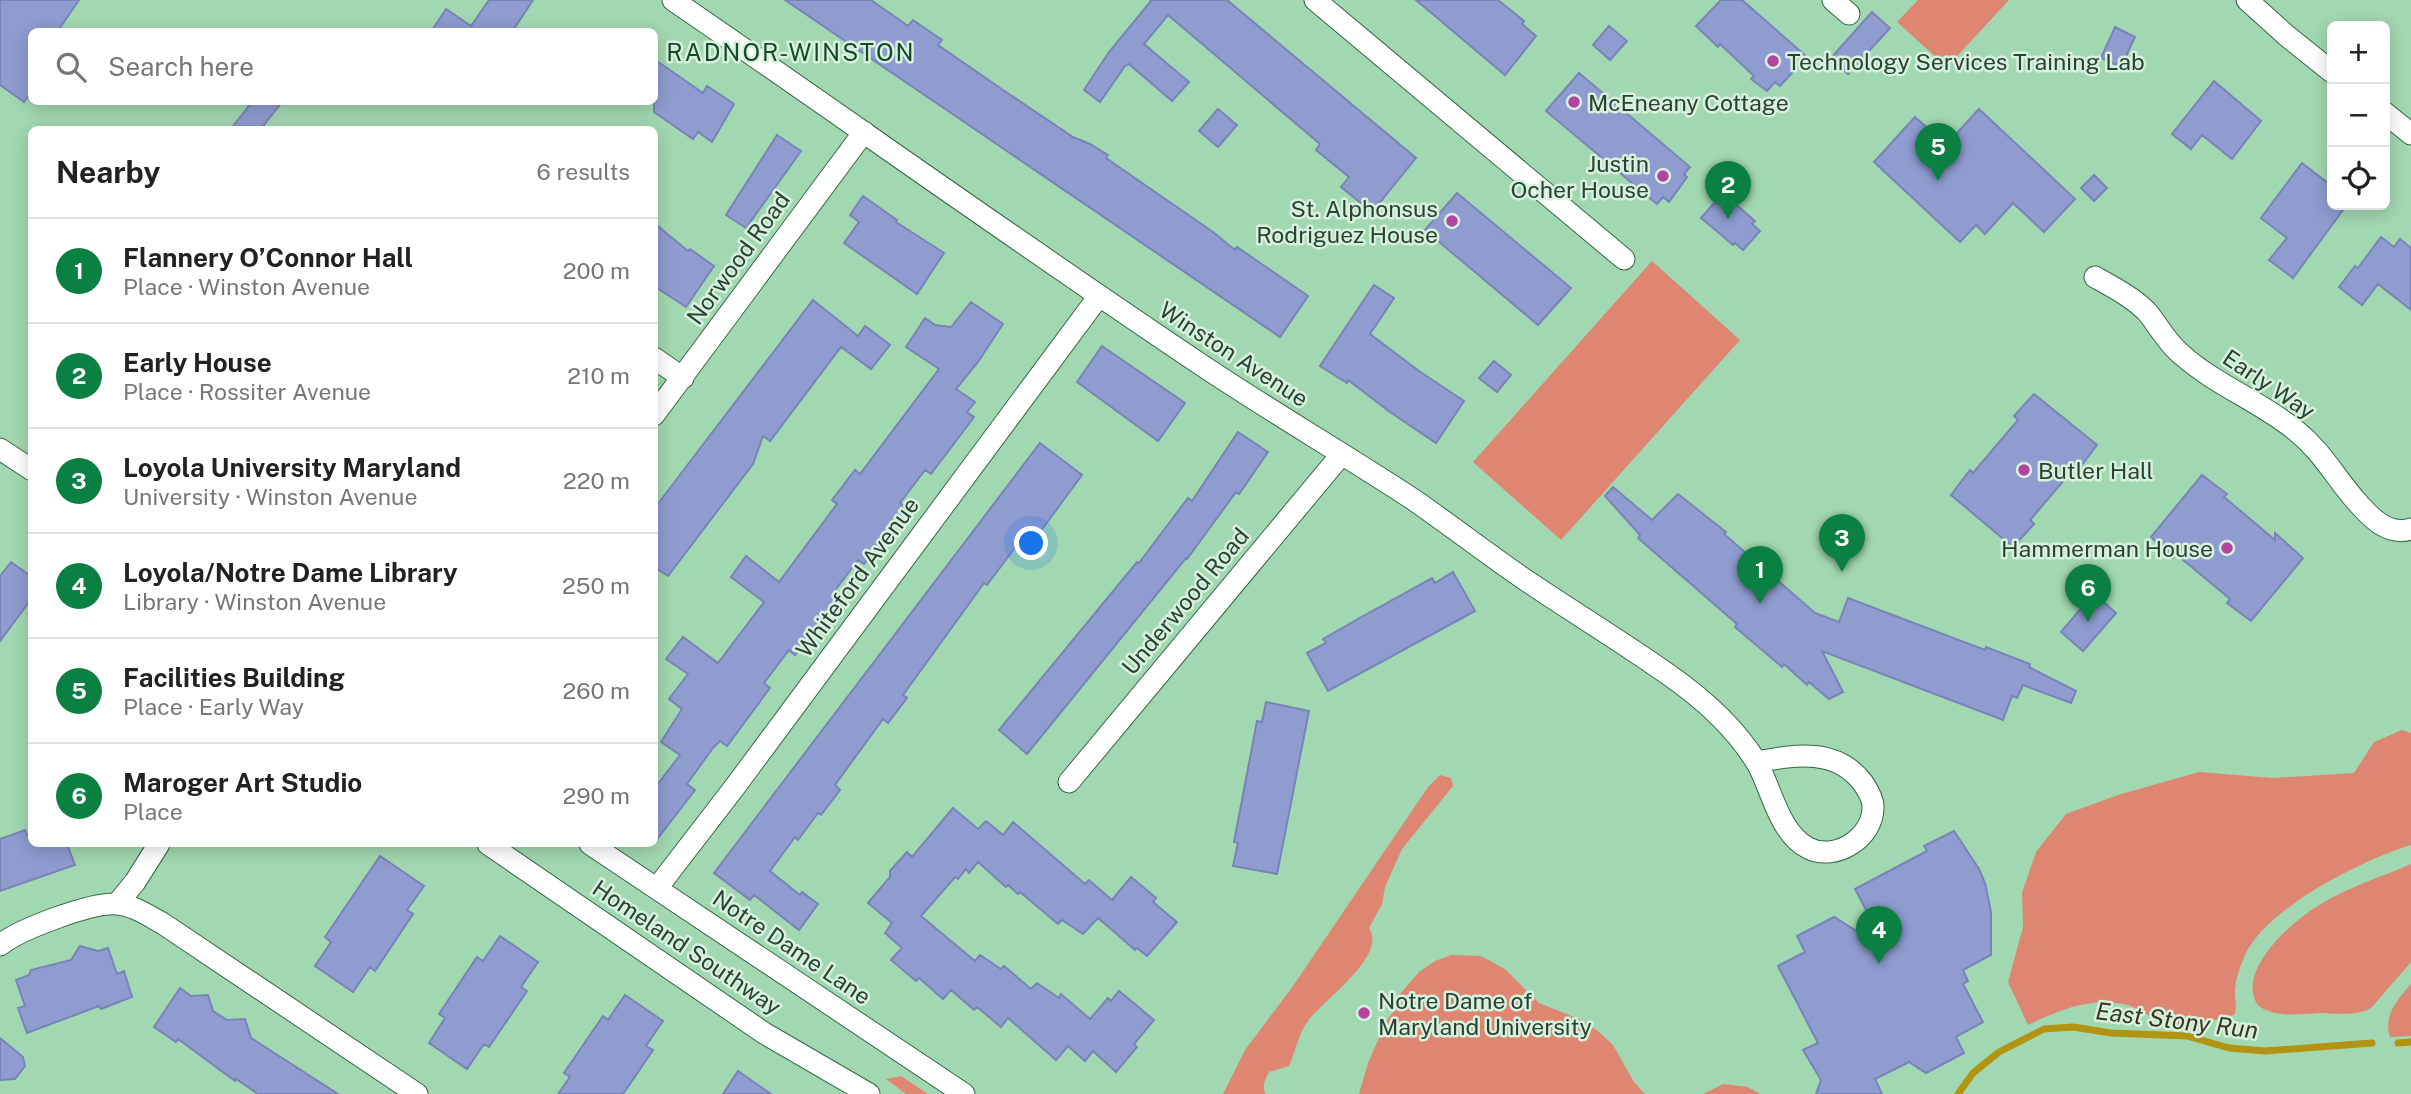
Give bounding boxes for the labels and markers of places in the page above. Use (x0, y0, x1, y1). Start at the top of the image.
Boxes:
place label: Technology Services Training Lab (1787, 48, 2145, 75)
marker: Technology Services Training Lab (1765, 53, 1781, 69)
place label: McEneany Cottage (1588, 89, 1789, 116)
marker: McEneany Cottage (1566, 94, 1582, 110)
pin: 5 (1915, 123, 1961, 181)
place label: Justin Ocher House (1511, 150, 1649, 203)
pin: 2 (1705, 161, 1751, 219)
marker: Justin Ocher House (1655, 168, 1671, 184)
place label: St. Alphonsus Rodriguez House (1256, 195, 1438, 248)
marker: St. Alphonsus Rodriguez House (1444, 213, 1460, 229)
place label: Butler Hall (2038, 457, 2154, 484)
marker: Butler Hall (2016, 462, 2032, 478)
pin: 3 (1819, 514, 1865, 572)
place label: Hammerman House (2001, 535, 2213, 562)
marker: Hammerman House (2219, 540, 2235, 556)
pin: 1 (1737, 546, 1783, 604)
pin: 6 (2065, 564, 2111, 622)
pin: 4 (1856, 906, 1902, 964)
place label: Notre Dame of Maryland University (1378, 987, 1592, 1040)
marker: Notre Dame of Maryland University (1356, 1005, 1372, 1021)

